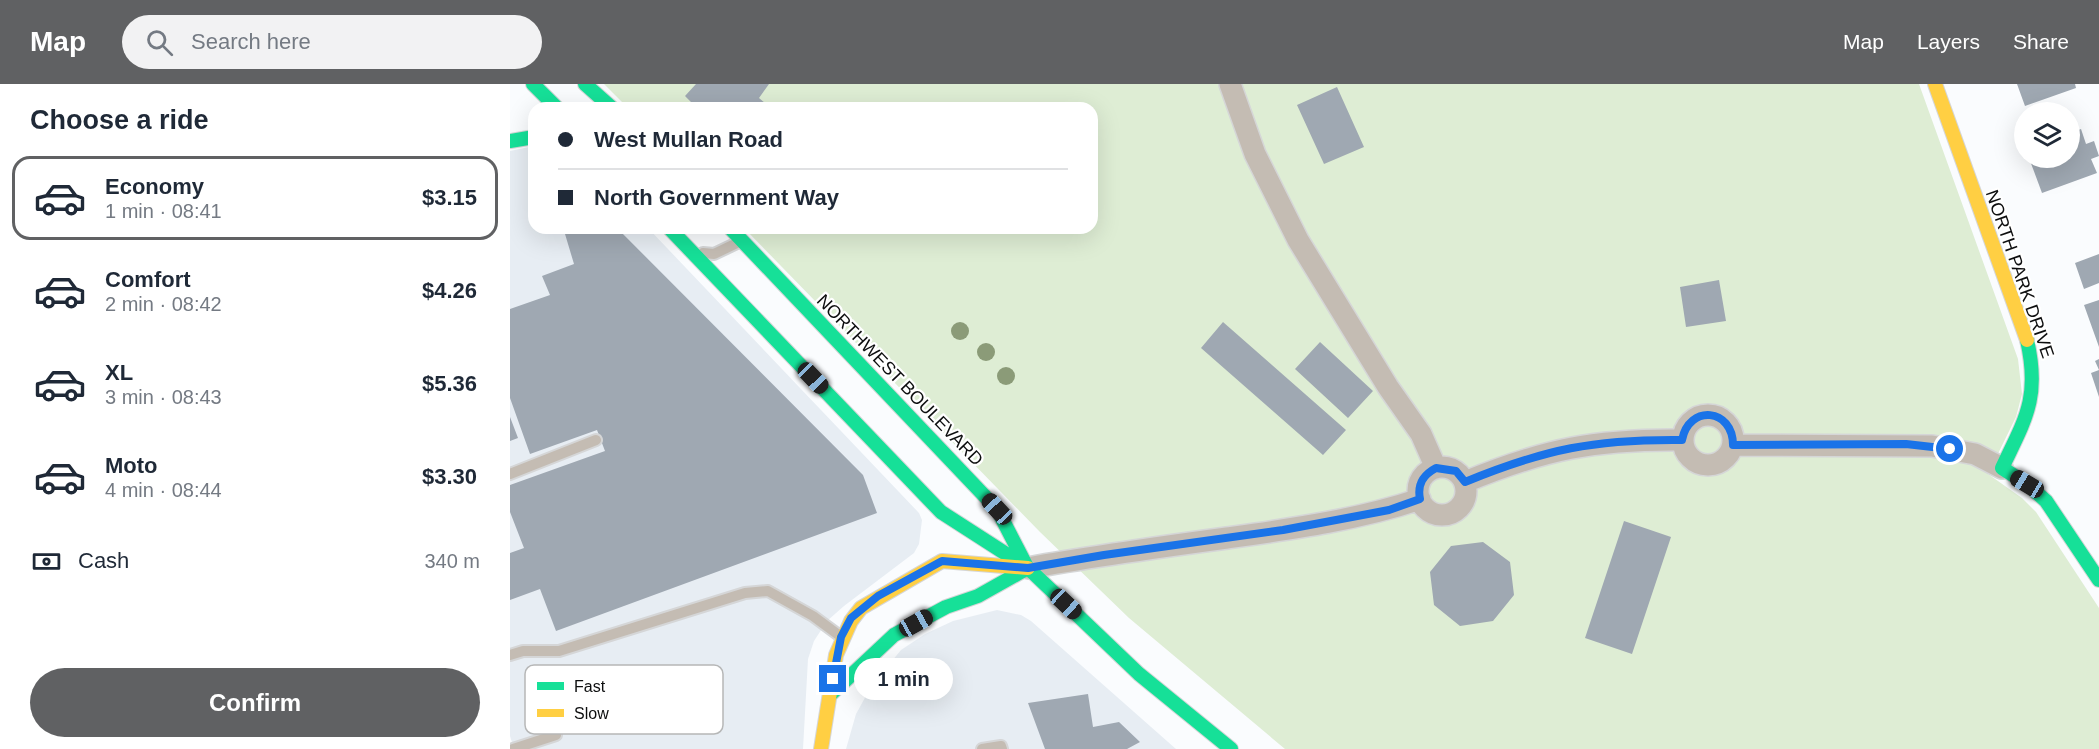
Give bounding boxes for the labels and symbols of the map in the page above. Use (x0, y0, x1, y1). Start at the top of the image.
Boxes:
street label: NORTH PARK DRIVE (1982, 187, 2058, 361)
street label: NORTHWEST BOULEVARD (813, 290, 987, 470)
car (794, 359, 832, 397)
route start (1936, 435, 1963, 462)
car (2007, 467, 2047, 501)
car (978, 490, 1016, 528)
car (1047, 585, 1085, 623)
car (896, 606, 936, 640)
callout: 1 min (854, 658, 953, 700)
legend (525, 665, 723, 734)
route end (819, 665, 846, 692)
text: Fast (574, 678, 606, 695)
text: Slow (574, 705, 609, 722)

